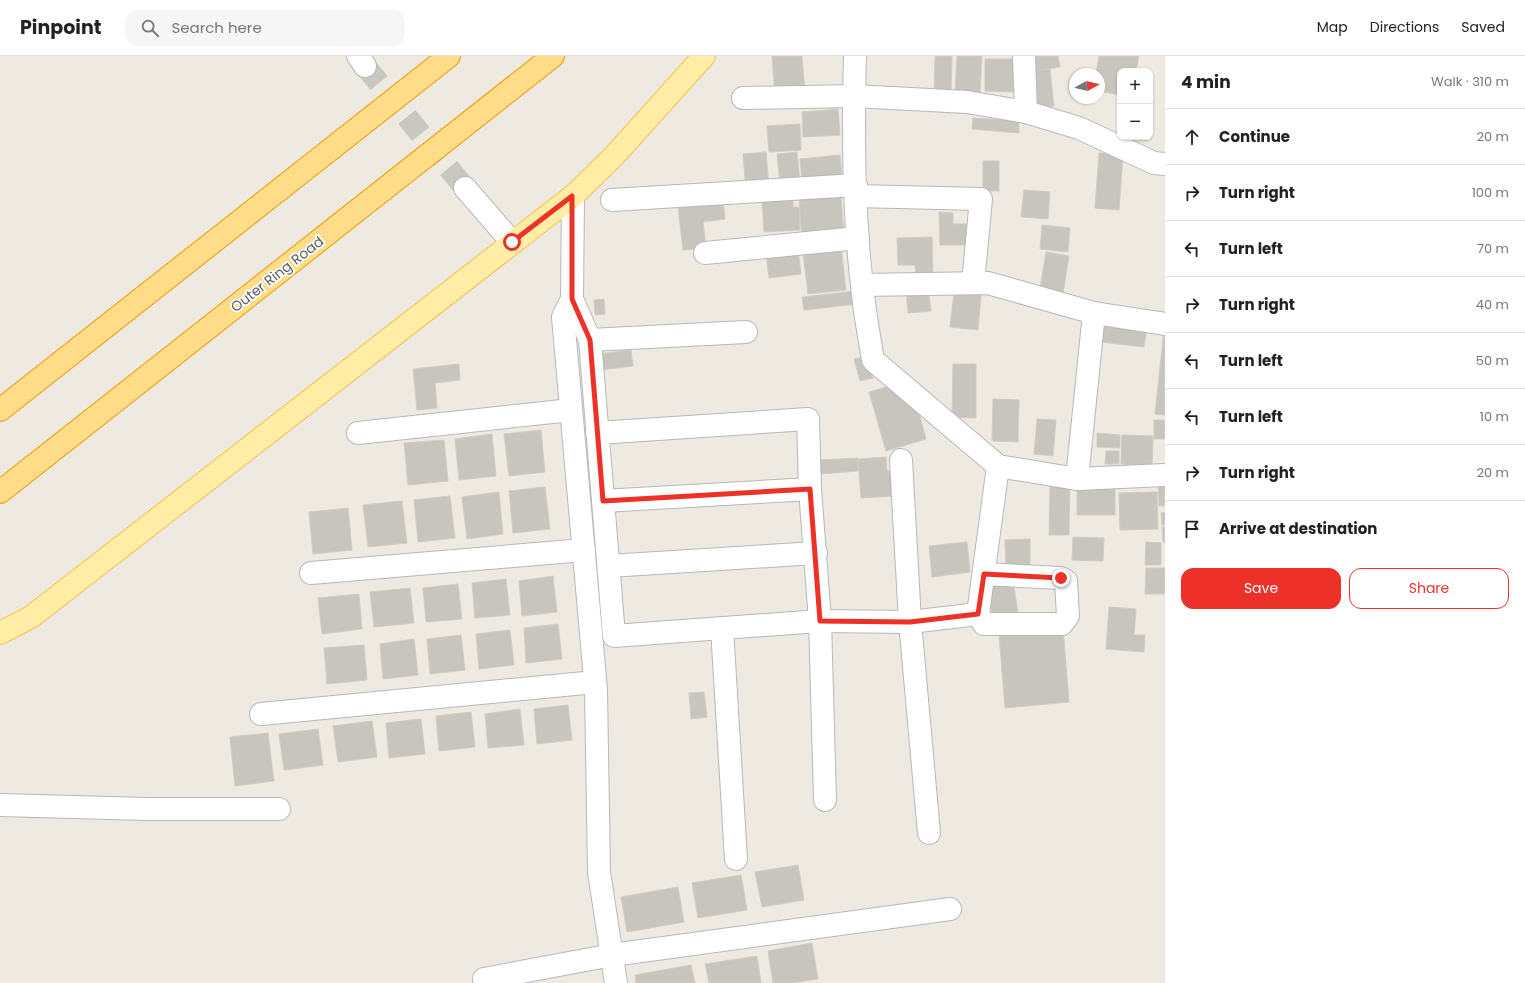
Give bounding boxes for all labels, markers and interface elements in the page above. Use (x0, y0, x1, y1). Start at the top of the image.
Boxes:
search box (125, 10, 405, 46)
text: Pinpoint (20, 14, 101, 41)
icon: search (139, 17, 161, 39)
text: Search here (171, 17, 262, 38)
text: Map (1317, 17, 1348, 37)
text: Directions (1370, 17, 1439, 37)
text: Saved (1461, 17, 1505, 37)
north arrow (1069, 68, 1105, 104)
map controls (1117, 68, 1153, 140)
button: + (1117, 68, 1153, 104)
text: 4 min (1181, 70, 1231, 94)
text: Walk · 310 m (1431, 72, 1509, 91)
button: − (1117, 104, 1153, 140)
icon: ahead (1181, 126, 1203, 148)
text: Continue (1219, 126, 1290, 147)
text: 20 m (1476, 127, 1509, 146)
icon: right (1181, 182, 1203, 204)
text: Turn right (1219, 182, 1295, 203)
text: 100 m (1472, 183, 1509, 202)
street label: Outer Ring Road (226, 231, 328, 317)
route start (503, 233, 521, 251)
icon: left (1181, 238, 1203, 260)
text: Turn left (1219, 238, 1283, 259)
text: 70 m (1477, 239, 1509, 258)
icon: right (1181, 294, 1203, 316)
text: Turn right (1219, 294, 1295, 315)
text: 40 m (1476, 295, 1509, 314)
icon: left (1181, 350, 1203, 372)
text: Turn left (1219, 350, 1283, 371)
text: 50 m (1476, 351, 1509, 370)
icon: left (1181, 406, 1203, 428)
text: Turn left (1219, 406, 1283, 427)
text: 10 m (1480, 407, 1509, 426)
icon: right (1181, 462, 1203, 484)
text: Turn right (1219, 462, 1295, 483)
text: 20 m (1476, 463, 1509, 482)
icon: arrive (1181, 518, 1203, 540)
text: Arrive at destination (1219, 518, 1377, 539)
button: Save (1181, 568, 1341, 609)
button: Share (1349, 568, 1509, 609)
route end (1052, 569, 1070, 587)

